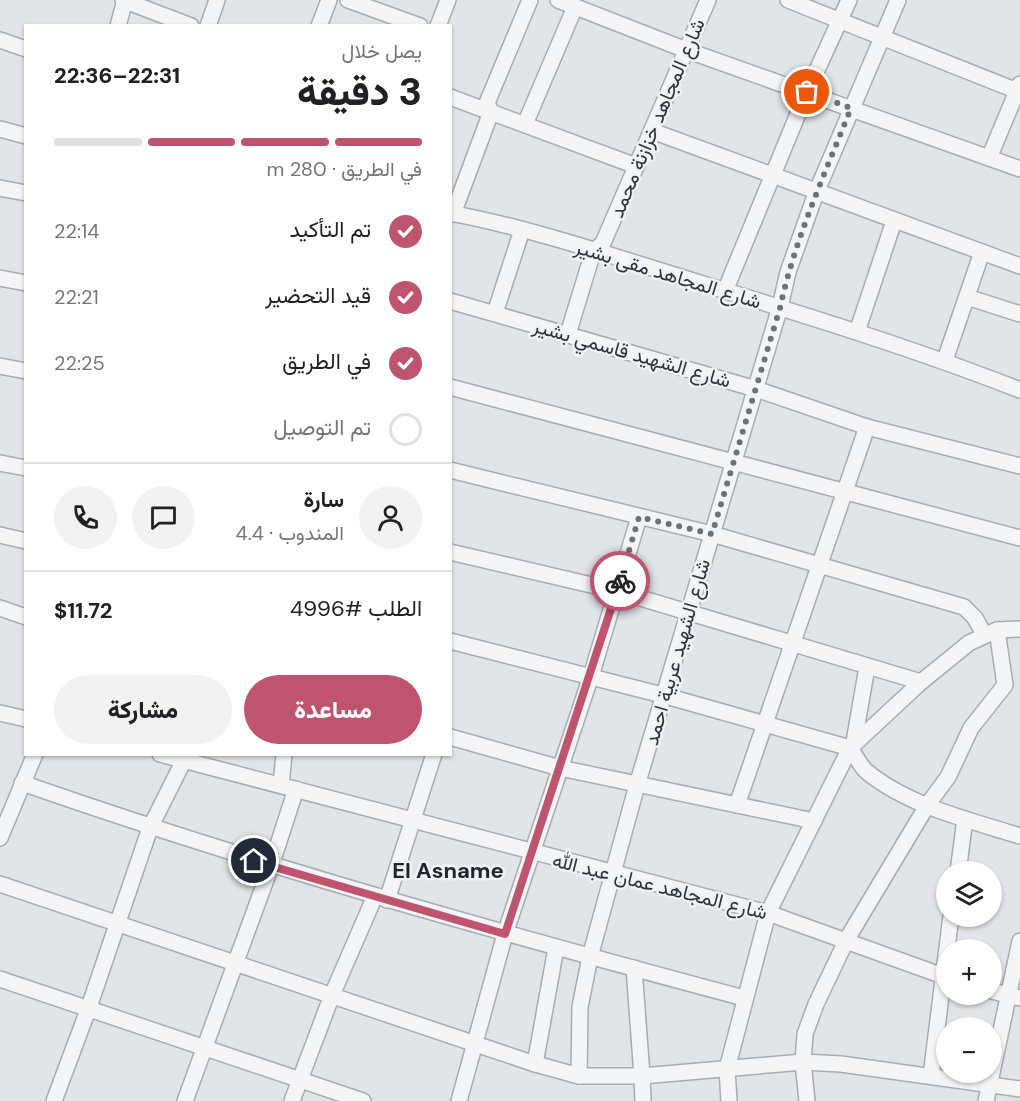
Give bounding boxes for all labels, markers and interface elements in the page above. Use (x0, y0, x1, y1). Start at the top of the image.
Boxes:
street label: شارع المجاهد خزازنة محمد (603, 15, 712, 222)
text: يصل خلال (342, 38, 422, 64)
text: 22:31–22:36 (54, 61, 180, 90)
text: 3 دقيقة (297, 66, 422, 117)
pin (781, 66, 832, 117)
icon: bag (790, 75, 823, 108)
text: في الطريق · 280 m (267, 156, 422, 182)
text: تم التأكيد (289, 215, 371, 244)
icon: check (389, 215, 422, 248)
text: 22:14 (54, 218, 99, 244)
street label: شارع المجاهد مقى بشير (570, 233, 764, 316)
text: قيد التحضير (265, 281, 371, 310)
icon: check (389, 281, 422, 314)
text: 22:21 (54, 284, 99, 310)
street label: شارع الشهيد قاسمي بشير (528, 312, 734, 398)
text: في الطريق (282, 347, 371, 376)
icon: check (389, 347, 422, 380)
text: 22:25 (54, 350, 105, 376)
text: تم التوصيل (273, 413, 371, 442)
text: سارة (303, 485, 344, 514)
button: phone (54, 486, 117, 549)
button: chat (132, 486, 195, 549)
button: person (359, 486, 422, 549)
text: المندوب · 4.4 (236, 520, 344, 546)
courier (590, 551, 650, 611)
street label: شارع الشهيد عربية احمد (638, 556, 717, 748)
icon: bike (604, 565, 637, 598)
text: الطلب #4996 (290, 594, 422, 623)
text: $11.72 (54, 596, 112, 625)
button: مشاركة (54, 675, 232, 744)
button: مساعدة (244, 675, 422, 744)
pin (228, 835, 279, 886)
icon: home (237, 844, 270, 877)
street label: شارع المجاهد عمان عبد الله (550, 847, 770, 926)
district label: El Asname (392, 856, 504, 885)
map controls (936, 861, 1002, 1083)
button: layers (936, 861, 1002, 927)
button: + (936, 939, 1002, 1005)
button: − (936, 1017, 1002, 1083)

